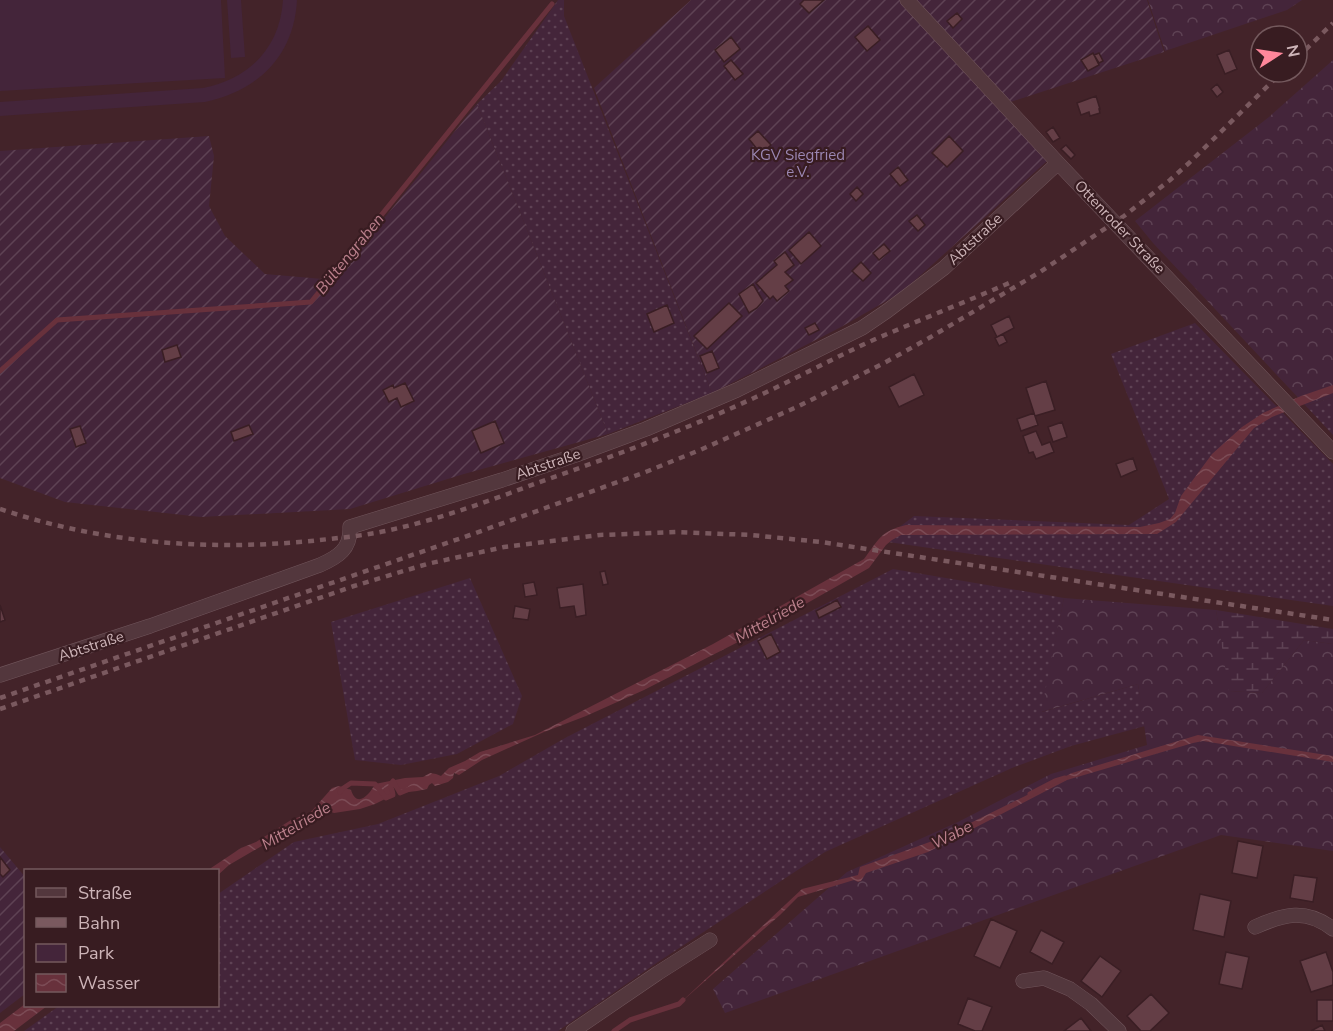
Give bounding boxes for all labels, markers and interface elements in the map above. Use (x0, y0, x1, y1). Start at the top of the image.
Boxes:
north arrow (1249, 24, 1309, 84)
text: N (1281, 43, 1305, 59)
park label: KGV Siegfried e.V. (751, 145, 845, 182)
street label: Ottenroder Straße (1070, 176, 1170, 278)
water label: Bültengraben (311, 209, 389, 299)
street label: Abtstraße (943, 209, 1007, 269)
street label: Abtstraße (513, 444, 583, 484)
water label: Mittelriede (731, 591, 809, 649)
street label: Abtstraße (56, 626, 126, 666)
water label: Mittelriede (257, 796, 335, 855)
water label: Wabe (928, 815, 977, 855)
legend (24, 869, 219, 1007)
text: Straße (78, 881, 132, 905)
text: Bahn (78, 911, 120, 935)
text: Park (78, 941, 115, 965)
text: Wasser (78, 971, 140, 995)

